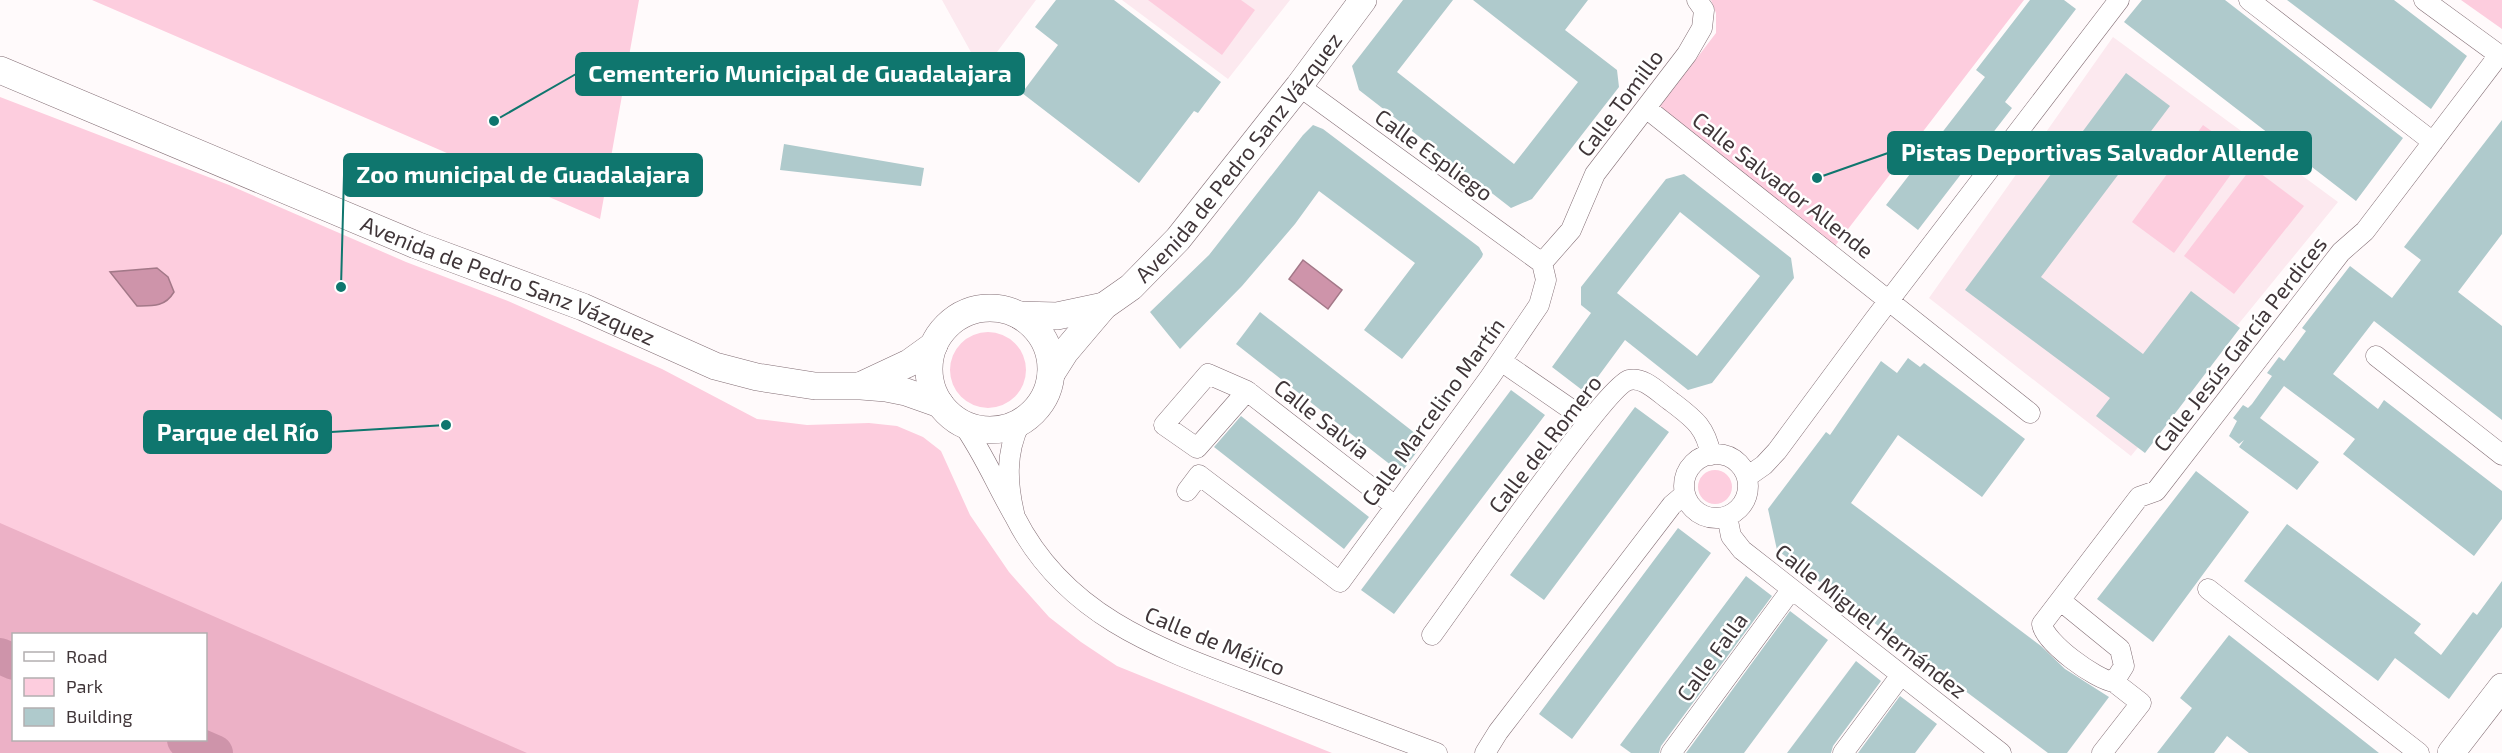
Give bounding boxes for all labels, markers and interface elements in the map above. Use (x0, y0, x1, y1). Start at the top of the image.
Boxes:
street label: Avenida de Pedro Sanz Vázquez (1129, 27, 1346, 287)
street label: Calle Tomillo (1571, 44, 1668, 161)
callout: Cementerio Municipal de Guadalajara (576, 53, 1024, 95)
text: Cementerio Municipal de Guadalajara (588, 58, 1012, 87)
street label: Calle Espliego (1371, 103, 1499, 206)
street label: Calle Salvador Allende (1688, 106, 1879, 263)
callout: Pistas Deportivas Salvador Allende (1888, 132, 2311, 174)
text: Pistas Deportivas Salvador Allende (1901, 137, 2299, 166)
callout: Zoo municipal de Guadalajara (344, 154, 702, 196)
text: Zoo municipal de Guadalajara (356, 159, 690, 188)
street label: Avenida de Pedro Sanz Vázquez (358, 209, 660, 350)
street label: Calle Jesús García Perdices (2147, 231, 2331, 456)
street label: Calle Marcelino Martín (1355, 312, 1509, 510)
street label: Calle del Romero (1482, 369, 1606, 518)
street label: Calle Salvia (1270, 373, 1376, 464)
callout: Parque del Río (144, 411, 331, 453)
text: Parque del Río (157, 417, 319, 446)
street label: Calle Miguel Hernández (1771, 538, 1972, 703)
street label: Calle de Méjico (1141, 600, 1289, 681)
street label: Calle Falla (1670, 607, 1752, 706)
legend (12, 633, 207, 741)
text: Road (66, 645, 107, 667)
text: Park (66, 675, 103, 697)
text: Building (66, 705, 133, 727)

